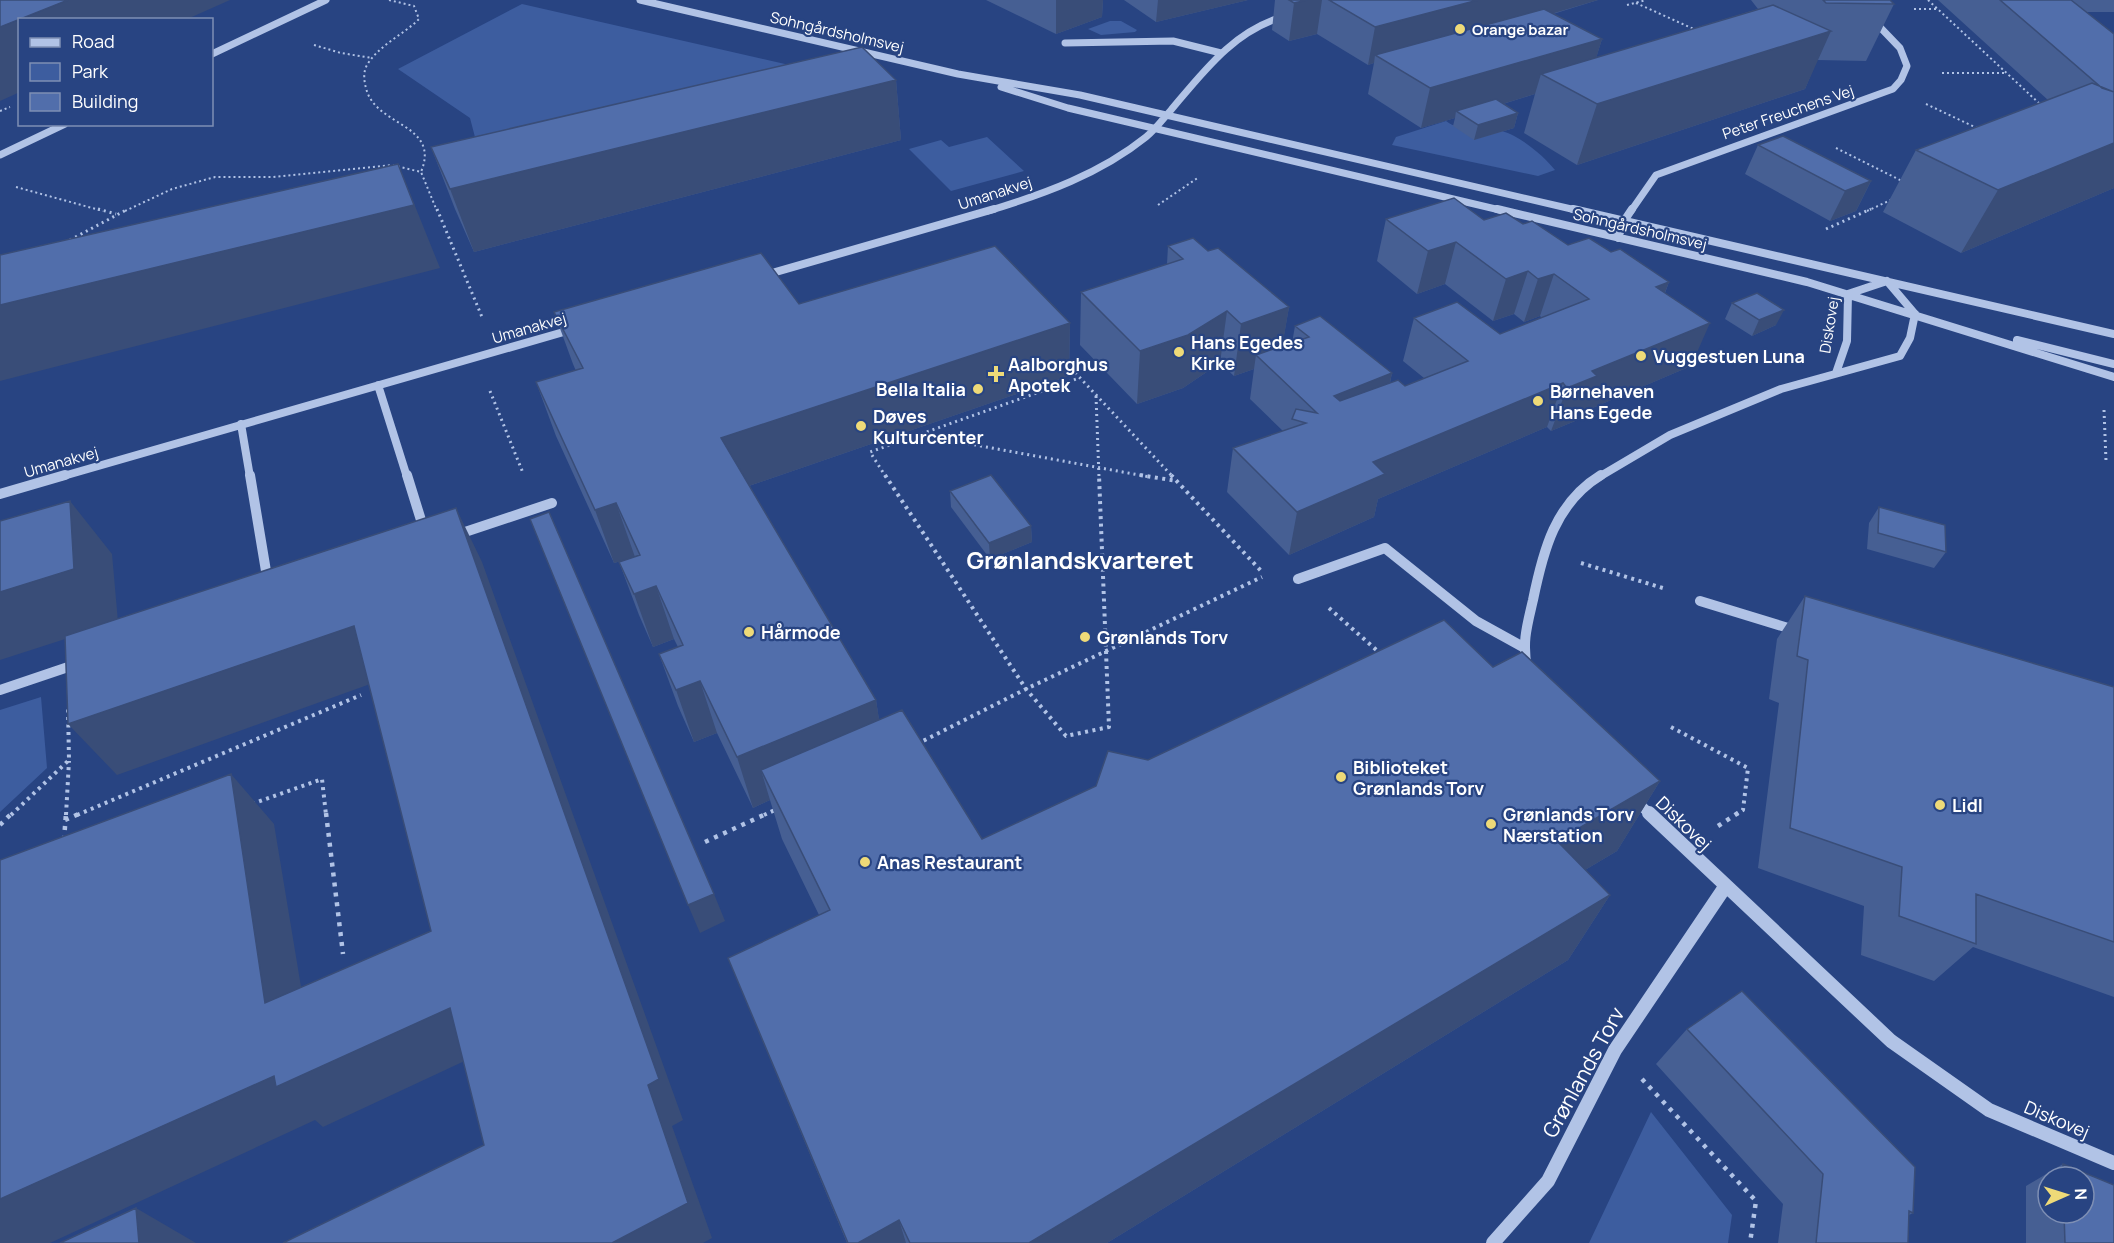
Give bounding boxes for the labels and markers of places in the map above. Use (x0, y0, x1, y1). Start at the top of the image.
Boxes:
place label: Orange bazar (1472, 19, 1568, 40)
marker: Orange bazar (1453, 22, 1467, 36)
place label: Hans Egedes Kirke (1191, 330, 1303, 375)
place label: Vuggestuen Luna (1653, 344, 1805, 368)
marker: Hans Egedes Kirke (1172, 345, 1186, 359)
marker: Vuggestuen Luna (1634, 349, 1648, 363)
place label: Aalborghus Apotek (1008, 352, 1108, 397)
marker: Aalborghus Apotek (989, 367, 1003, 381)
place label: Bella Italia (876, 377, 966, 401)
place label: Børnehaven Hans Egede (1550, 379, 1654, 424)
marker: Bella Italia (971, 382, 985, 396)
marker: Børnehaven Hans Egede (1531, 394, 1545, 408)
place label: Døves Kulturcenter (873, 404, 984, 449)
marker: Døves Kulturcenter (854, 419, 868, 433)
place label: Hårmode (761, 620, 841, 644)
marker: Hårmode (742, 625, 756, 639)
place label: Grønlands Torv (1097, 625, 1228, 649)
marker: Grønlands Torv (1078, 630, 1092, 644)
place label: Biblioteket Grønlands Torv (1353, 755, 1484, 800)
marker: Biblioteket Grønlands Torv (1334, 770, 1348, 784)
place label: Lidl (1952, 793, 1983, 817)
marker: Lidl (1933, 798, 1947, 812)
place label: Grønlands Torv Nærstation (1503, 802, 1634, 847)
marker: Grønlands Torv Nærstation (1484, 817, 1498, 831)
place label: Anas Restaurant (877, 850, 1022, 874)
marker: Anas Restaurant (858, 855, 872, 869)

